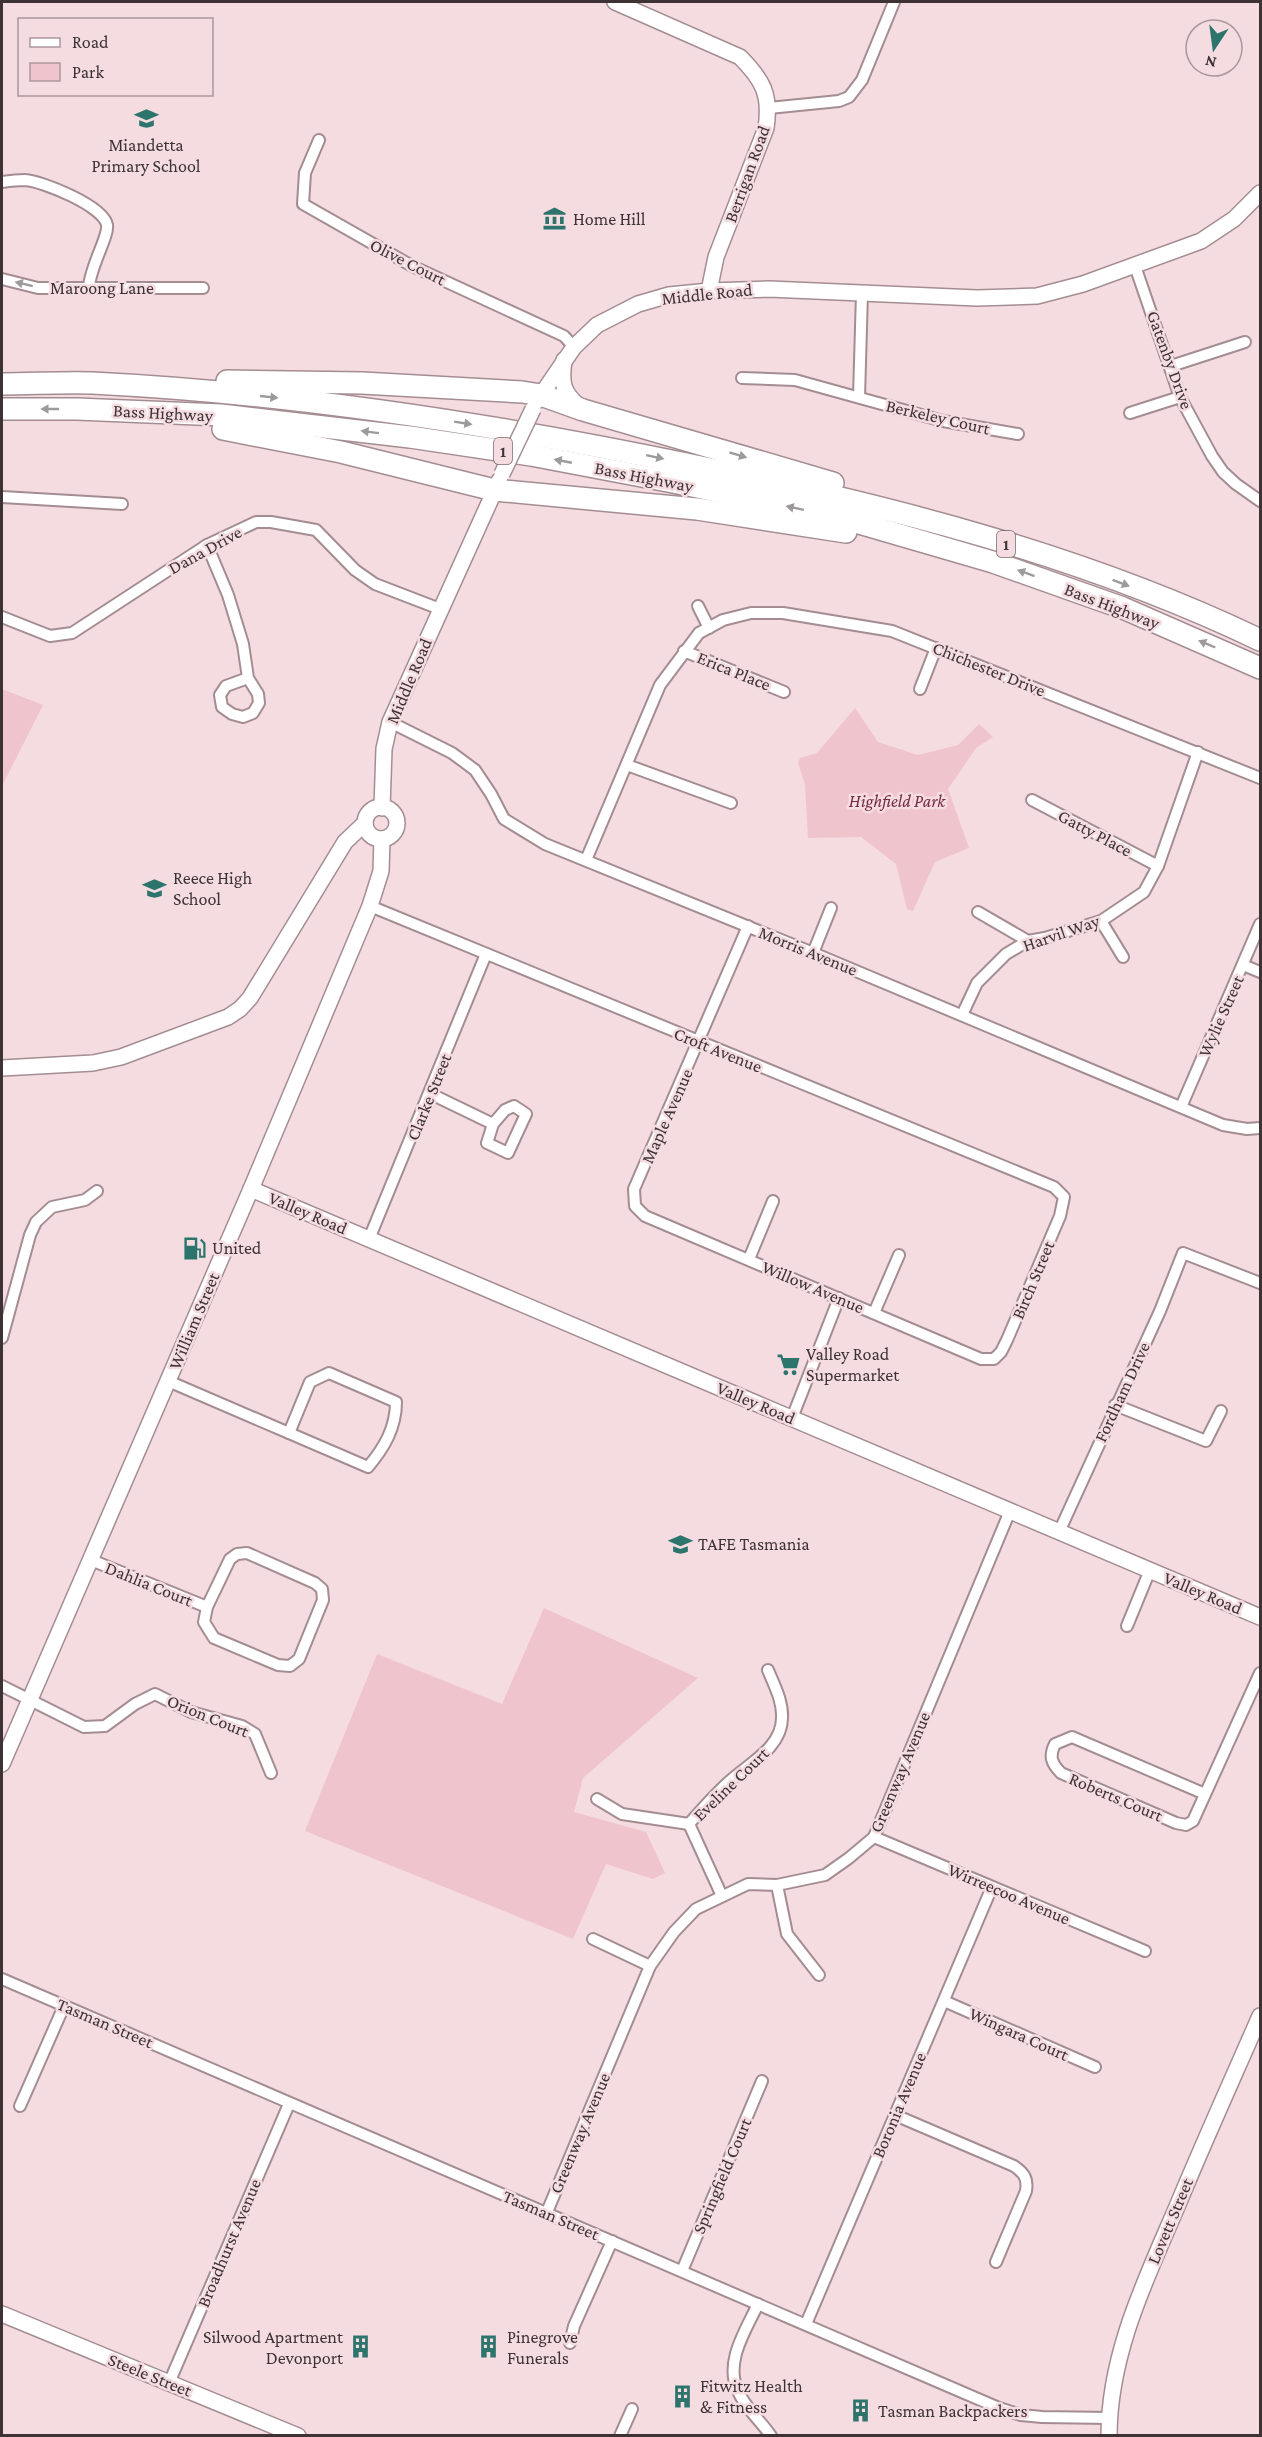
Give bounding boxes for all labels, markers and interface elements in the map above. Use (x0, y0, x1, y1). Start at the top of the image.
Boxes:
legend (18, 18, 213, 96)
north arrow (1184, 18, 1244, 78)
text: Road (72, 32, 109, 52)
text: N (1203, 53, 1218, 72)
text: Park (72, 62, 104, 82)
school or university icon: Miandetta Primary School (133, 106, 159, 132)
street label: Berrigan Road (720, 122, 774, 225)
place label: Miandetta Primary School (91, 135, 201, 176)
museum icon: Home Hill (542, 206, 568, 232)
place label: Home Hill (573, 209, 646, 229)
street label: Olive Court (367, 234, 450, 290)
street label: Maroong Lane (50, 278, 154, 298)
one-way arrow (15, 279, 33, 289)
street label: Middle Road (661, 279, 754, 309)
street label: Gatenby Drive (1143, 308, 1197, 412)
one-way arrow (260, 392, 279, 402)
street label: Berkeley Court (884, 395, 993, 439)
street label: Bass Highway (112, 400, 214, 426)
one-way arrow (40, 404, 59, 414)
one-way arrow (453, 418, 472, 427)
one-way arrow (360, 428, 379, 437)
road number: 1 (494, 438, 512, 464)
one-way arrow (729, 451, 747, 460)
one-way arrow (645, 453, 664, 462)
one-way arrow (553, 456, 572, 465)
street label: Bass Highway (593, 458, 696, 497)
one-way arrow (786, 502, 804, 512)
street label: Dana Drive (165, 522, 245, 578)
road number: 1 (997, 531, 1015, 557)
one-way arrow (1017, 568, 1035, 578)
one-way arrow (1112, 578, 1130, 588)
street label: Bass Highway (1062, 579, 1163, 634)
street label: Middle Road (382, 635, 436, 727)
street label: Chichester Drive (930, 637, 1048, 701)
one-way arrow (1198, 639, 1216, 649)
street label: Erica Place (694, 647, 774, 695)
park label: Highfield Park (849, 791, 946, 811)
street label: Gatty Place (1055, 805, 1135, 861)
place label: Reece High School (173, 868, 252, 909)
school or university icon: Reece High School (142, 875, 168, 901)
street label: Harvil Way (1020, 910, 1103, 955)
street label: Morris Avenue (756, 922, 860, 980)
street label: Wylie Street (1194, 971, 1248, 1060)
street label: Croft Avenue (671, 1023, 765, 1077)
street label: Clarke Street (403, 1050, 456, 1143)
street label: Maple Avenue (637, 1065, 697, 1167)
street label: Valley Road (266, 1188, 351, 1239)
fuel station icon: United (181, 1235, 207, 1261)
street label: Birch Street (1008, 1237, 1059, 1322)
place label: United (212, 1238, 262, 1258)
street label: Willow Avenue (759, 1257, 867, 1318)
street label: William Street (165, 1269, 224, 1373)
street label: Fordham Drive (1090, 1339, 1154, 1445)
place label: Valley Road Supermarket (806, 1344, 900, 1385)
supermarket icon: Valley Road Supermarket (775, 1351, 801, 1377)
street label: Valley Road (714, 1378, 799, 1429)
school or university icon: TAFE Tasmania (667, 1531, 693, 1557)
place label: TAFE Tasmania (698, 1534, 810, 1554)
street label: Dahlia Court (102, 1557, 197, 1611)
street label: Valley Road (1161, 1568, 1246, 1619)
street label: Orion Court (164, 1691, 253, 1742)
street label: Greenway Avenue (866, 1709, 934, 1835)
street label: Eveline Court (689, 1742, 774, 1825)
street label: Roberts Court (1066, 1768, 1167, 1826)
street label: Wirreecoo Avenue (945, 1859, 1073, 1929)
street label: Tasman Street (54, 1994, 157, 2053)
street label: Wingara Court (966, 2003, 1073, 2065)
street label: Boronia Avenue (868, 2049, 930, 2161)
street label: Greenway Avenue (546, 2070, 614, 2196)
street label: Springfield Court (689, 2114, 756, 2237)
street label: Lovett Street (1143, 2174, 1197, 2267)
street label: Broadhurst Avenue (193, 2176, 265, 2310)
street label: Tasman Street (500, 2186, 603, 2245)
place label: Silwood Apartment Devonport (203, 2327, 344, 2368)
place label: Pinegrove Funerals (507, 2327, 578, 2368)
building icon: Silwood Apartment Devonport (348, 2334, 374, 2360)
building icon: Pinegrove Funerals (476, 2334, 502, 2360)
street label: Steele Street (105, 2349, 196, 2401)
place label: Fitwitz Health & Fitness (700, 2376, 803, 2417)
building icon: Fitwitz Health & Fitness (669, 2383, 695, 2409)
building icon: Tasman Backpackers (847, 2398, 873, 2424)
place label: Tasman Backpackers (878, 2401, 1027, 2421)

